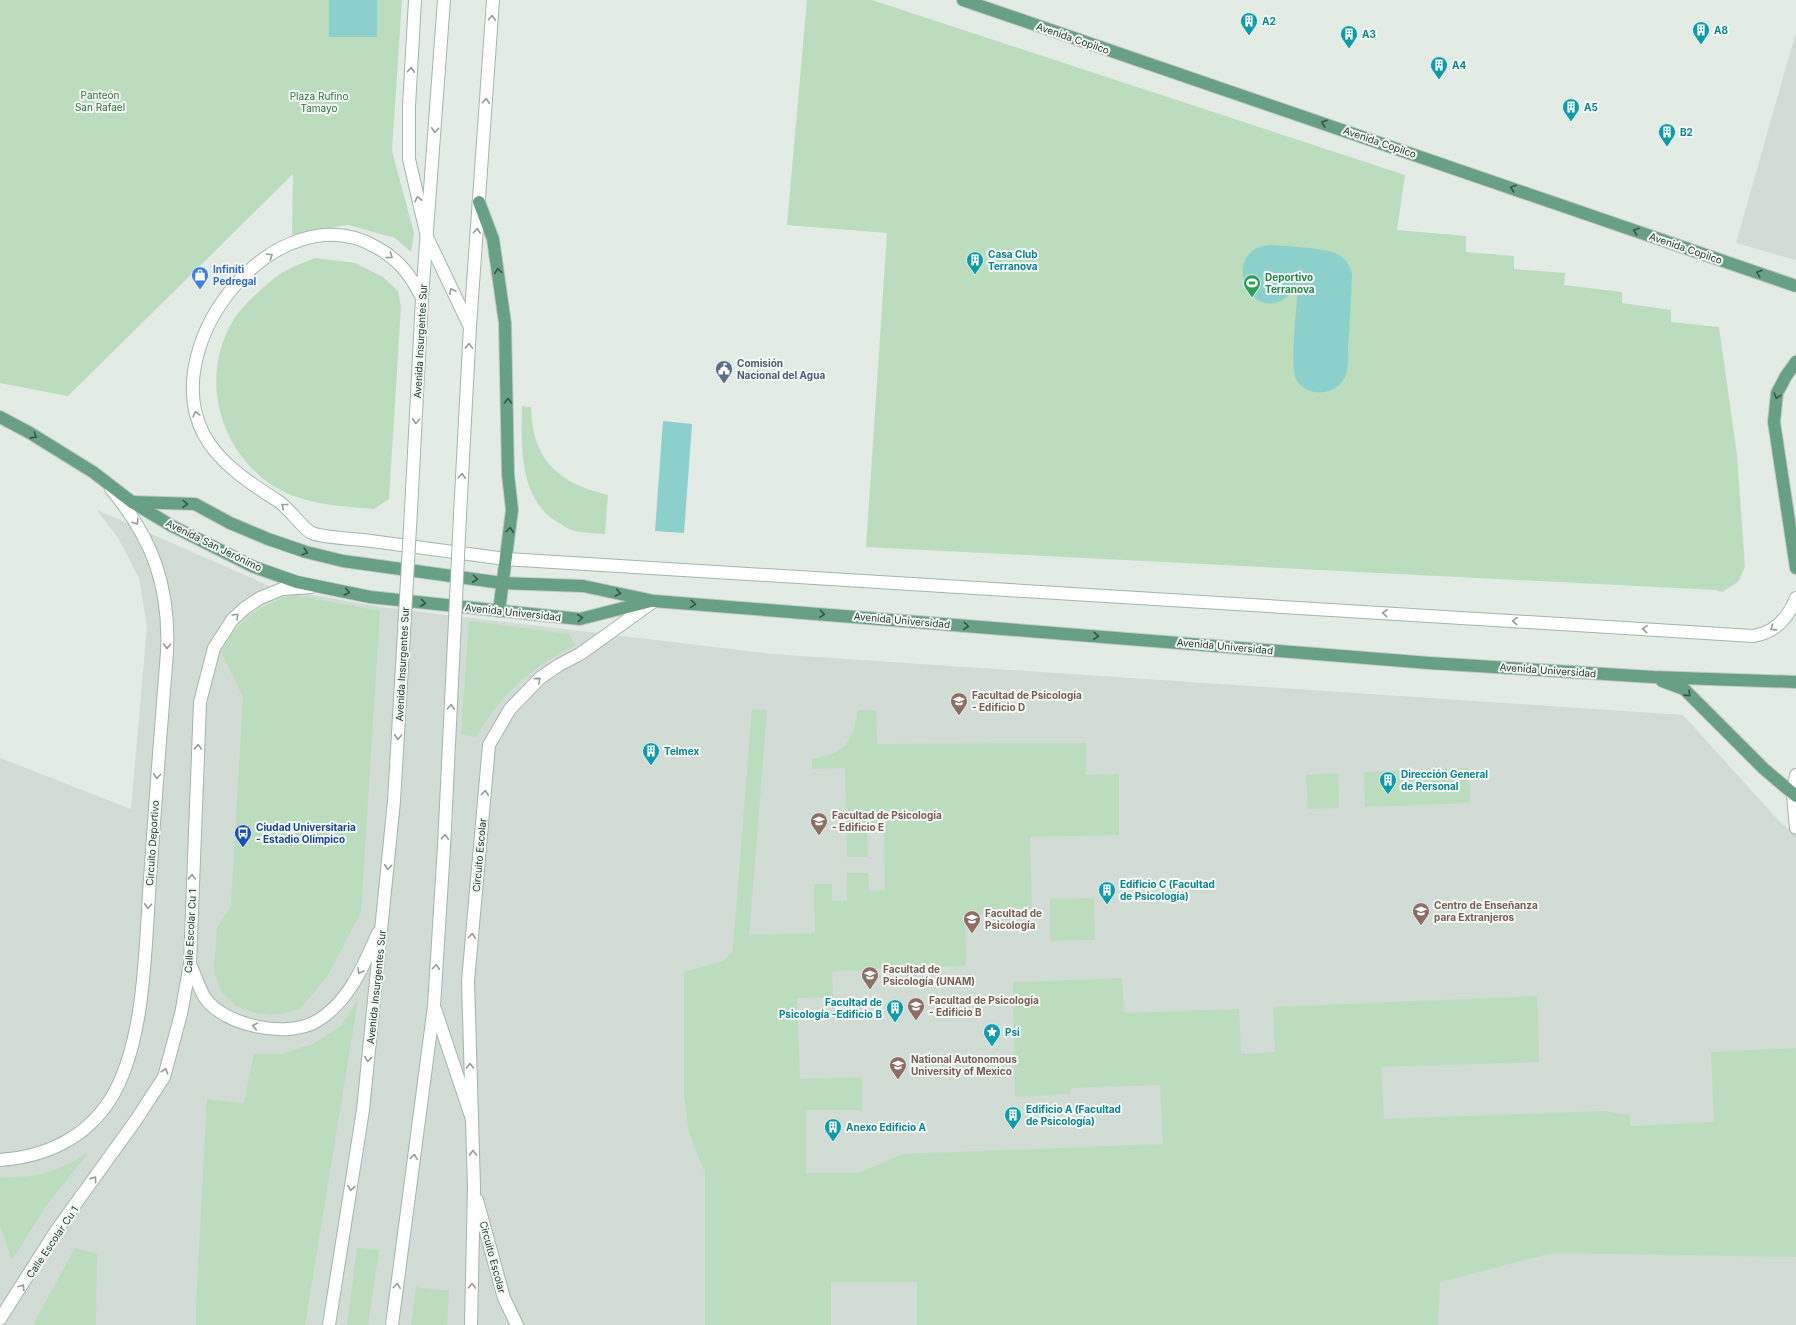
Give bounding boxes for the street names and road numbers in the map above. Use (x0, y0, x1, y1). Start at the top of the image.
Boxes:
street label: Avenida Copilco (1035, 20, 1111, 56)
street label: Avenida Copilco (1342, 124, 1418, 160)
street label: Avenida Copilco (1648, 230, 1724, 266)
street label: Avenida Insurgentes Sur (411, 283, 429, 399)
street label: Avenida San Jerónimo (164, 517, 264, 573)
street label: Avenida Universidad (464, 601, 562, 623)
street label: Avenida Insurgentes Sur (393, 606, 411, 722)
street label: Avenida Universidad (853, 610, 951, 630)
street label: Avenida Universidad (1176, 636, 1274, 656)
street label: Avenida Universidad (1499, 661, 1597, 679)
street label: Circuito Deportivo (143, 800, 161, 886)
street label: Circuito Escolar (470, 817, 488, 892)
street label: Calle Escolar Cu 1 (182, 889, 198, 973)
street label: Avenida Insurgentes Sur (364, 929, 388, 1045)
street label: Calle Escolar Cu 1 (24, 1204, 80, 1280)
street label: Circuito Escolar (478, 1220, 508, 1295)

